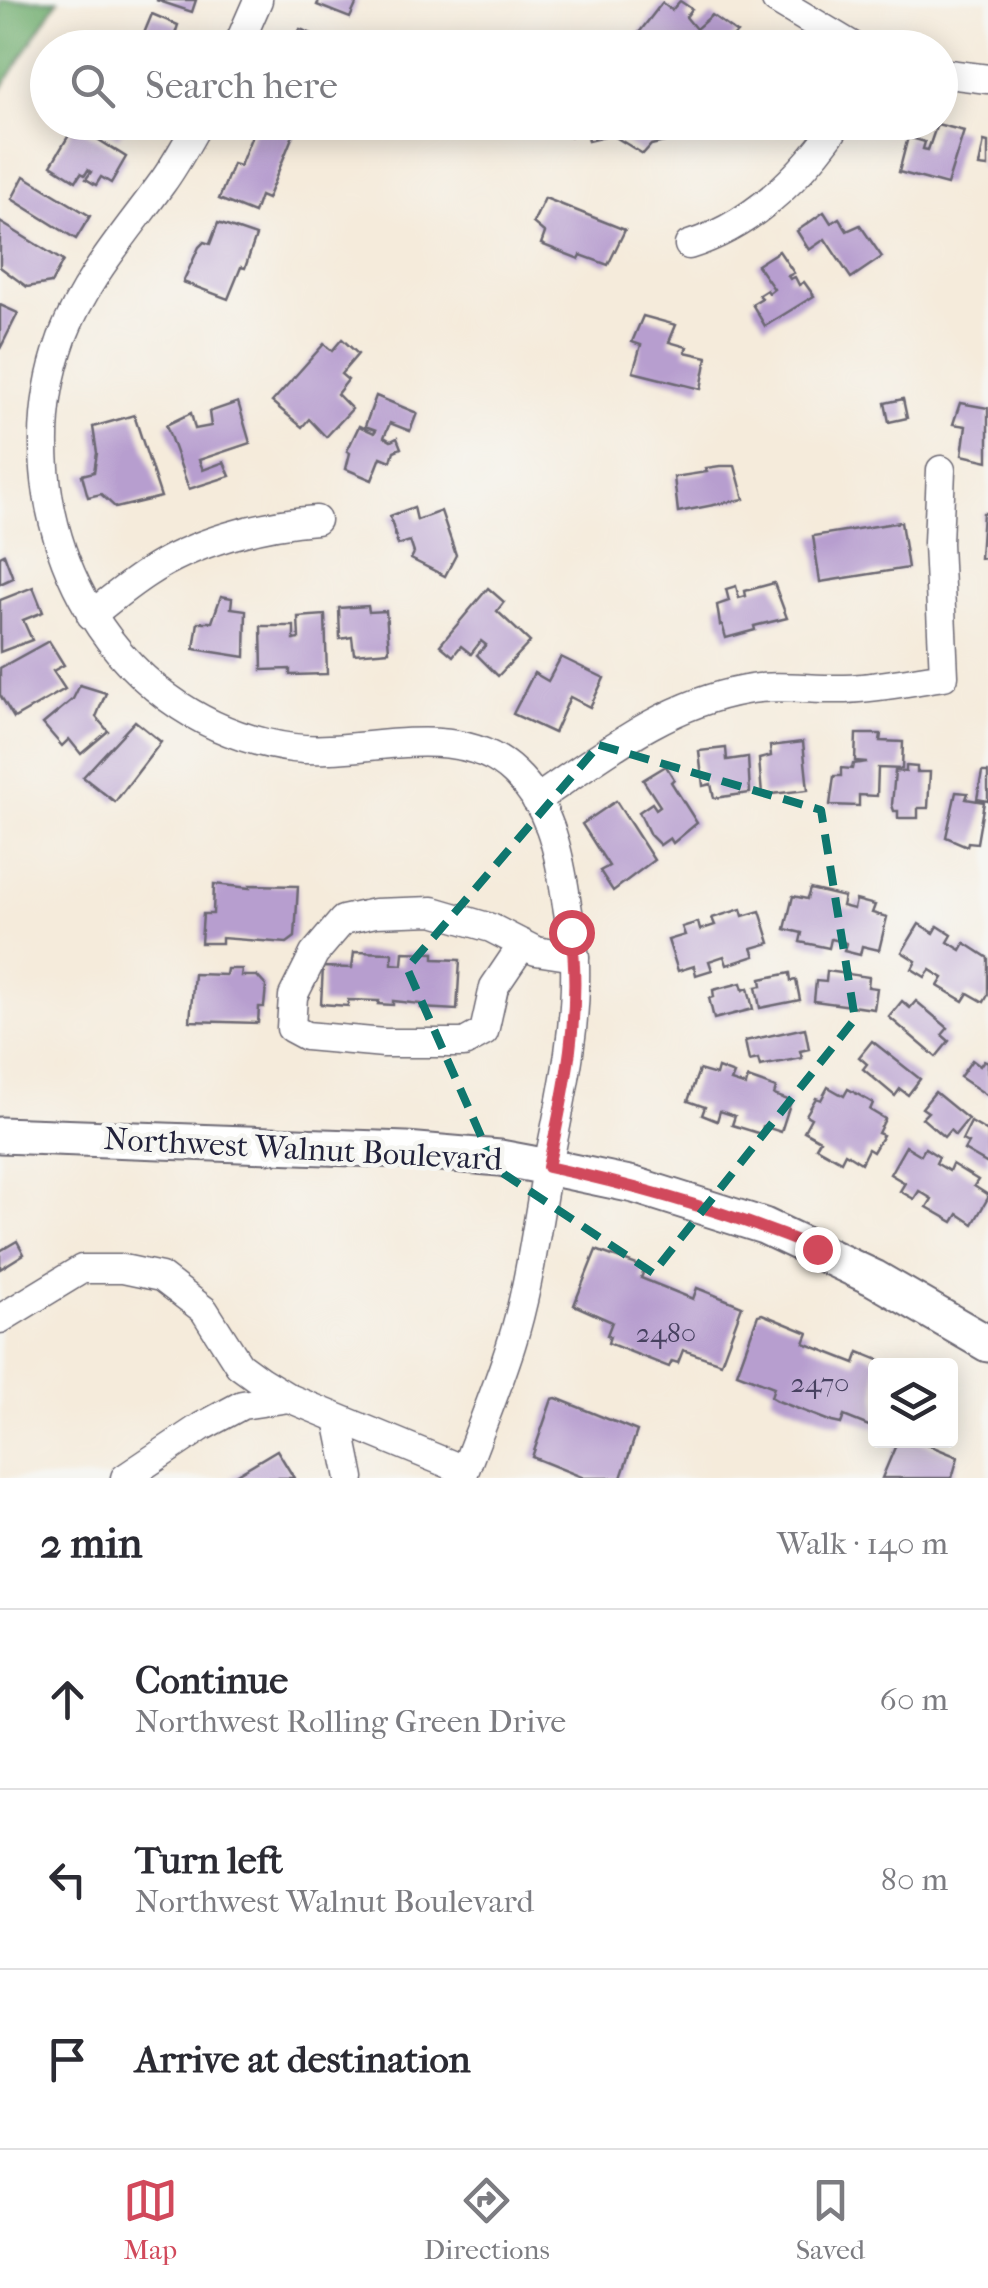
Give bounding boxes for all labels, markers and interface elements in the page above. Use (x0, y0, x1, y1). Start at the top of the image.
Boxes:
search box (30, 30, 958, 140)
icon: search (65, 58, 120, 113)
text: Search here (145, 63, 338, 108)
route start (549, 910, 595, 956)
street label: Northwest Walnut Boulevard (103, 1120, 504, 1178)
route end (795, 1227, 841, 1273)
house number: 2480 (636, 1316, 696, 1349)
map controls (868, 1358, 958, 1448)
button: layers (868, 1358, 958, 1448)
house number: 2470 (791, 1366, 850, 1399)
text: 2 min (40, 1519, 142, 1568)
text: Walk · 140 m (777, 1525, 948, 1562)
text: Continue (135, 1658, 288, 1703)
icon: ahead (40, 1672, 95, 1727)
text: 60 m (880, 1681, 948, 1718)
text: Northwest Rolling Green Drive (135, 1703, 566, 1740)
text: Turn left (135, 1838, 283, 1883)
icon: left (40, 1852, 95, 1907)
text: 80 m (881, 1861, 948, 1898)
text: Northwest Walnut Boulevard (135, 1883, 534, 1920)
icon: arrive (40, 2032, 95, 2087)
text: Arrive at destination (135, 2037, 471, 2082)
tab: Map (123, 2173, 178, 2266)
tab: Directions (424, 2173, 550, 2266)
tab: Saved (796, 2173, 865, 2266)

